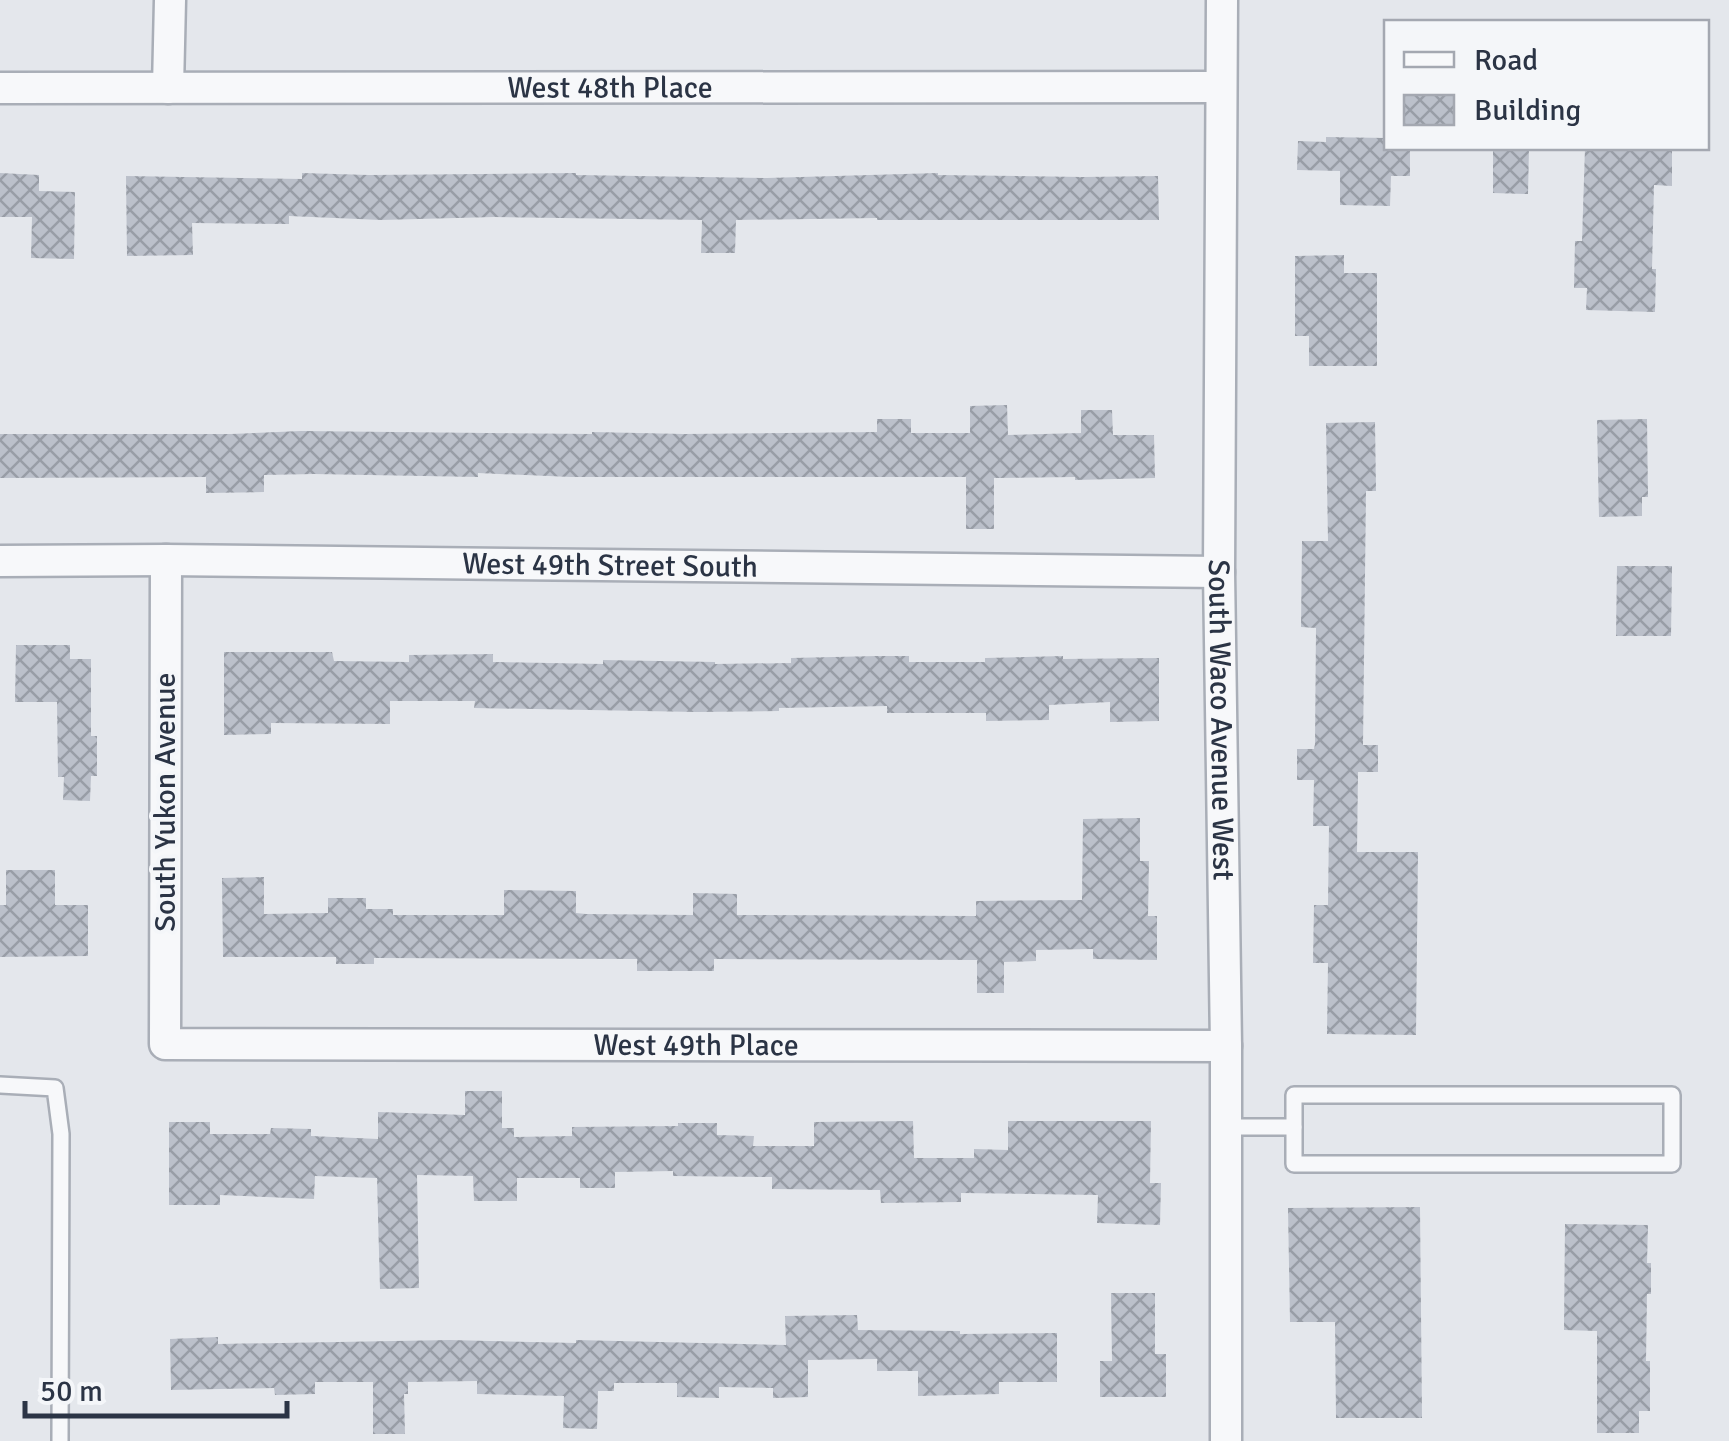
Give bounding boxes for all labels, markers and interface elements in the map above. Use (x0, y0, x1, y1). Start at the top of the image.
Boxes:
legend (1384, 20, 1709, 150)
text: Road (1474, 42, 1538, 79)
street label: West 48th Place (507, 69, 713, 106)
text: Building (1474, 92, 1581, 129)
street label: West 49th Street South (462, 545, 758, 585)
street label: South Waco Avenue West (1200, 559, 1242, 881)
street label: South Yukon Avenue (147, 672, 184, 932)
street label: West 49th Place (593, 1026, 799, 1064)
scale bar (25, 1356, 288, 1418)
text: 50 m (40, 1373, 103, 1410)

